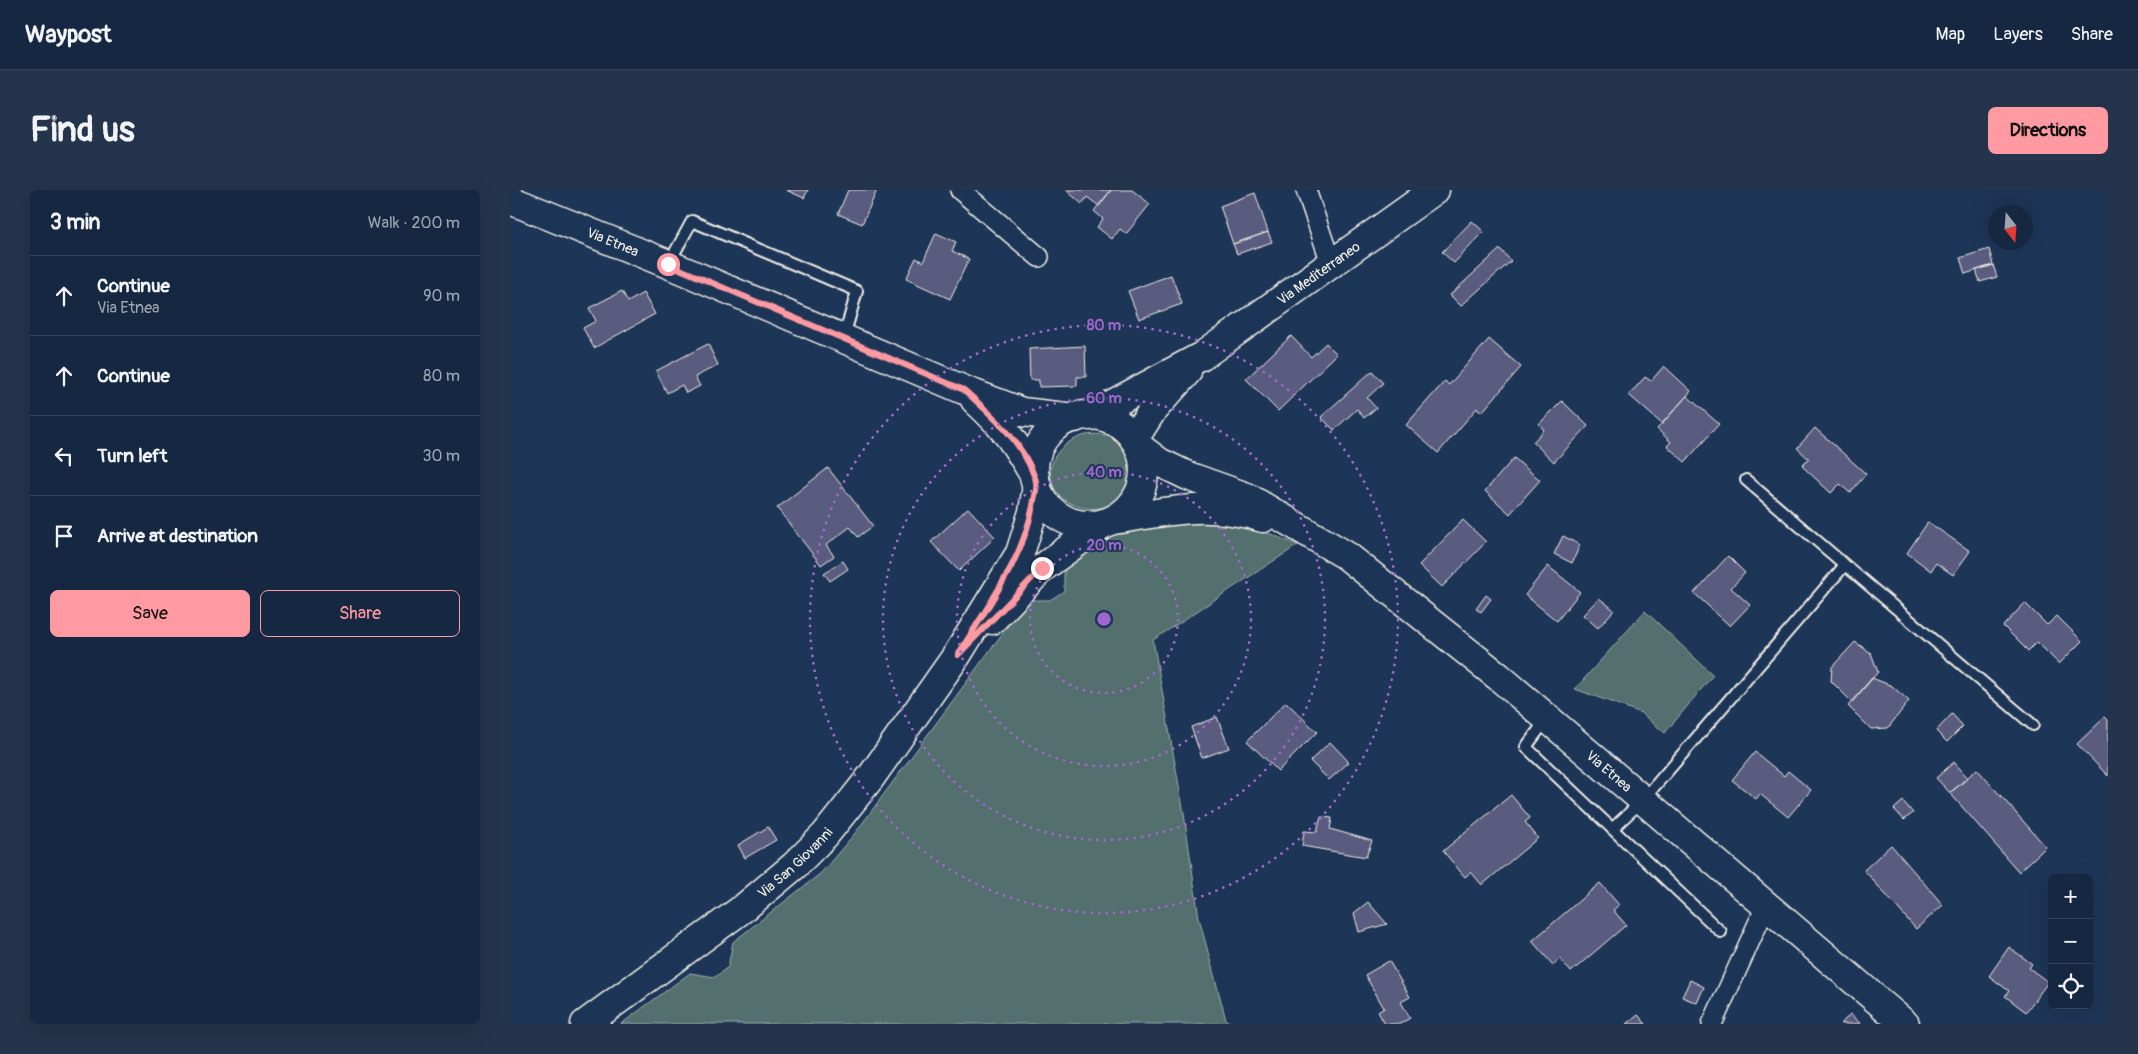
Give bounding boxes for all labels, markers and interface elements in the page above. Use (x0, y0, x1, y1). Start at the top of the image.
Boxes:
text: Waypost (25, 20, 112, 49)
text: Map (1936, 23, 1965, 46)
text: Layers (1993, 23, 2043, 46)
text: Share (2071, 23, 2113, 46)
button: Directions (1988, 107, 2108, 154)
text: Find us (30, 108, 135, 152)
north arrow (1988, 205, 2033, 250)
text: 3 min (50, 209, 100, 236)
text: Walk · 200 m (368, 213, 460, 233)
street label: Via Etnea (584, 224, 641, 260)
street label: Via Mediterraneo (1274, 238, 1364, 309)
route start (657, 253, 680, 276)
text: Continue (97, 274, 170, 298)
icon: ahead (50, 282, 78, 310)
text: 90 m (423, 286, 460, 306)
text: Via Etnea (97, 298, 160, 318)
text: 80 m (1087, 316, 1121, 335)
icon: ahead (50, 362, 78, 390)
text: Continue (97, 364, 170, 388)
text: 80 m (423, 366, 460, 386)
text: 60 m (1086, 389, 1122, 408)
icon: left (50, 442, 78, 470)
text: Turn left (97, 444, 167, 468)
text: 30 m (422, 446, 460, 466)
text: 40 m (1086, 463, 1122, 482)
icon: arrive (50, 522, 78, 550)
text: Arrive at destination (97, 524, 258, 548)
text: 20 m (1086, 536, 1122, 555)
route end (1031, 557, 1054, 580)
button: Save (50, 590, 250, 637)
button: Share (260, 590, 460, 637)
centre of rings (1095, 610, 1113, 628)
street label: Via Etnea (1582, 747, 1635, 796)
street label: Via San Giovanni (754, 824, 837, 902)
map controls (2048, 874, 2093, 1009)
button: + (2048, 874, 2093, 919)
button: − (2048, 919, 2093, 964)
button: locate (2048, 964, 2093, 1009)

